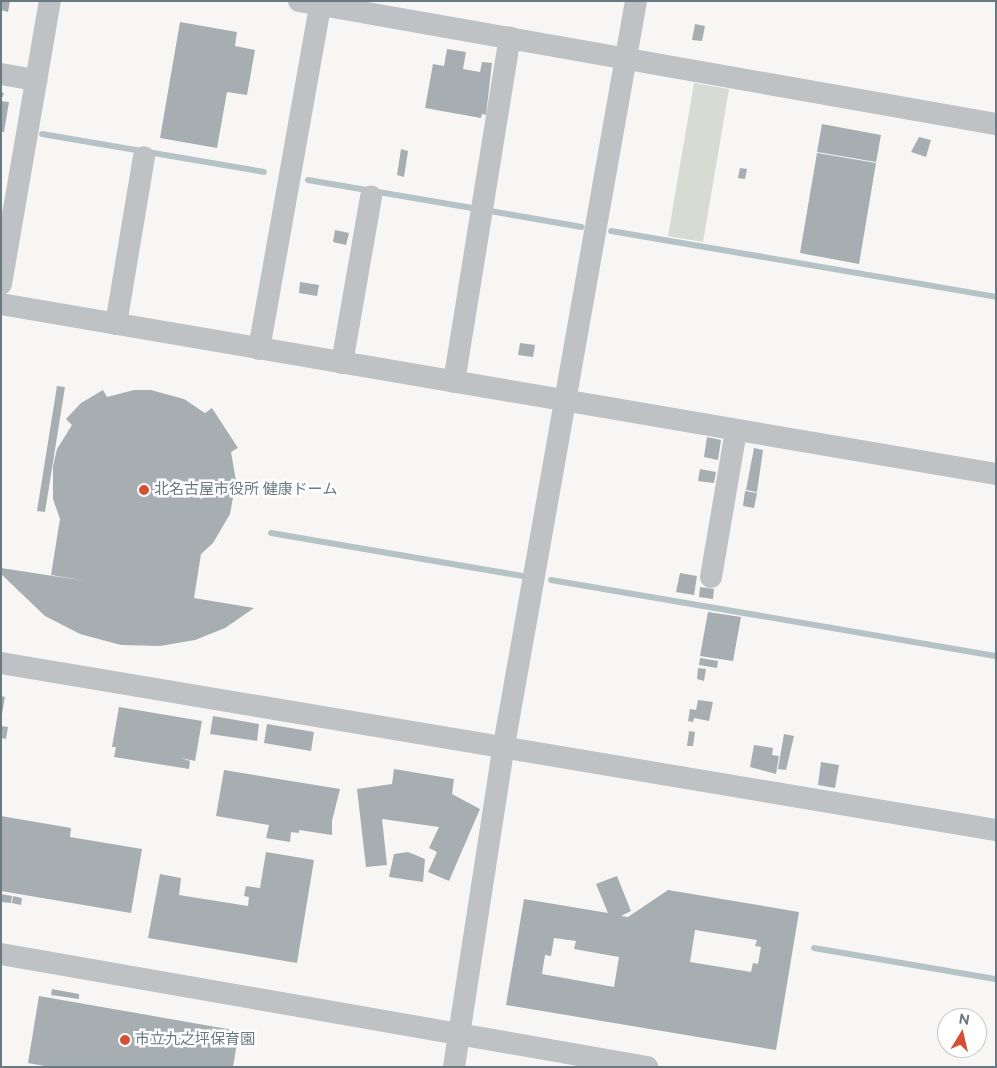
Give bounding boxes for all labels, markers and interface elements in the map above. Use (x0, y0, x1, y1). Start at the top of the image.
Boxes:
place label: 北名古屋市役所 健康ドーム (154, 481, 338, 499)
marker: 北名古屋市役所 健康ドーム (138, 484, 150, 496)
north arrow (937, 1008, 987, 1058)
text: N (958, 1010, 971, 1028)
place label: 市立九之坪保育園 (135, 1031, 255, 1049)
marker: 市立九之坪保育園 (119, 1034, 131, 1046)

